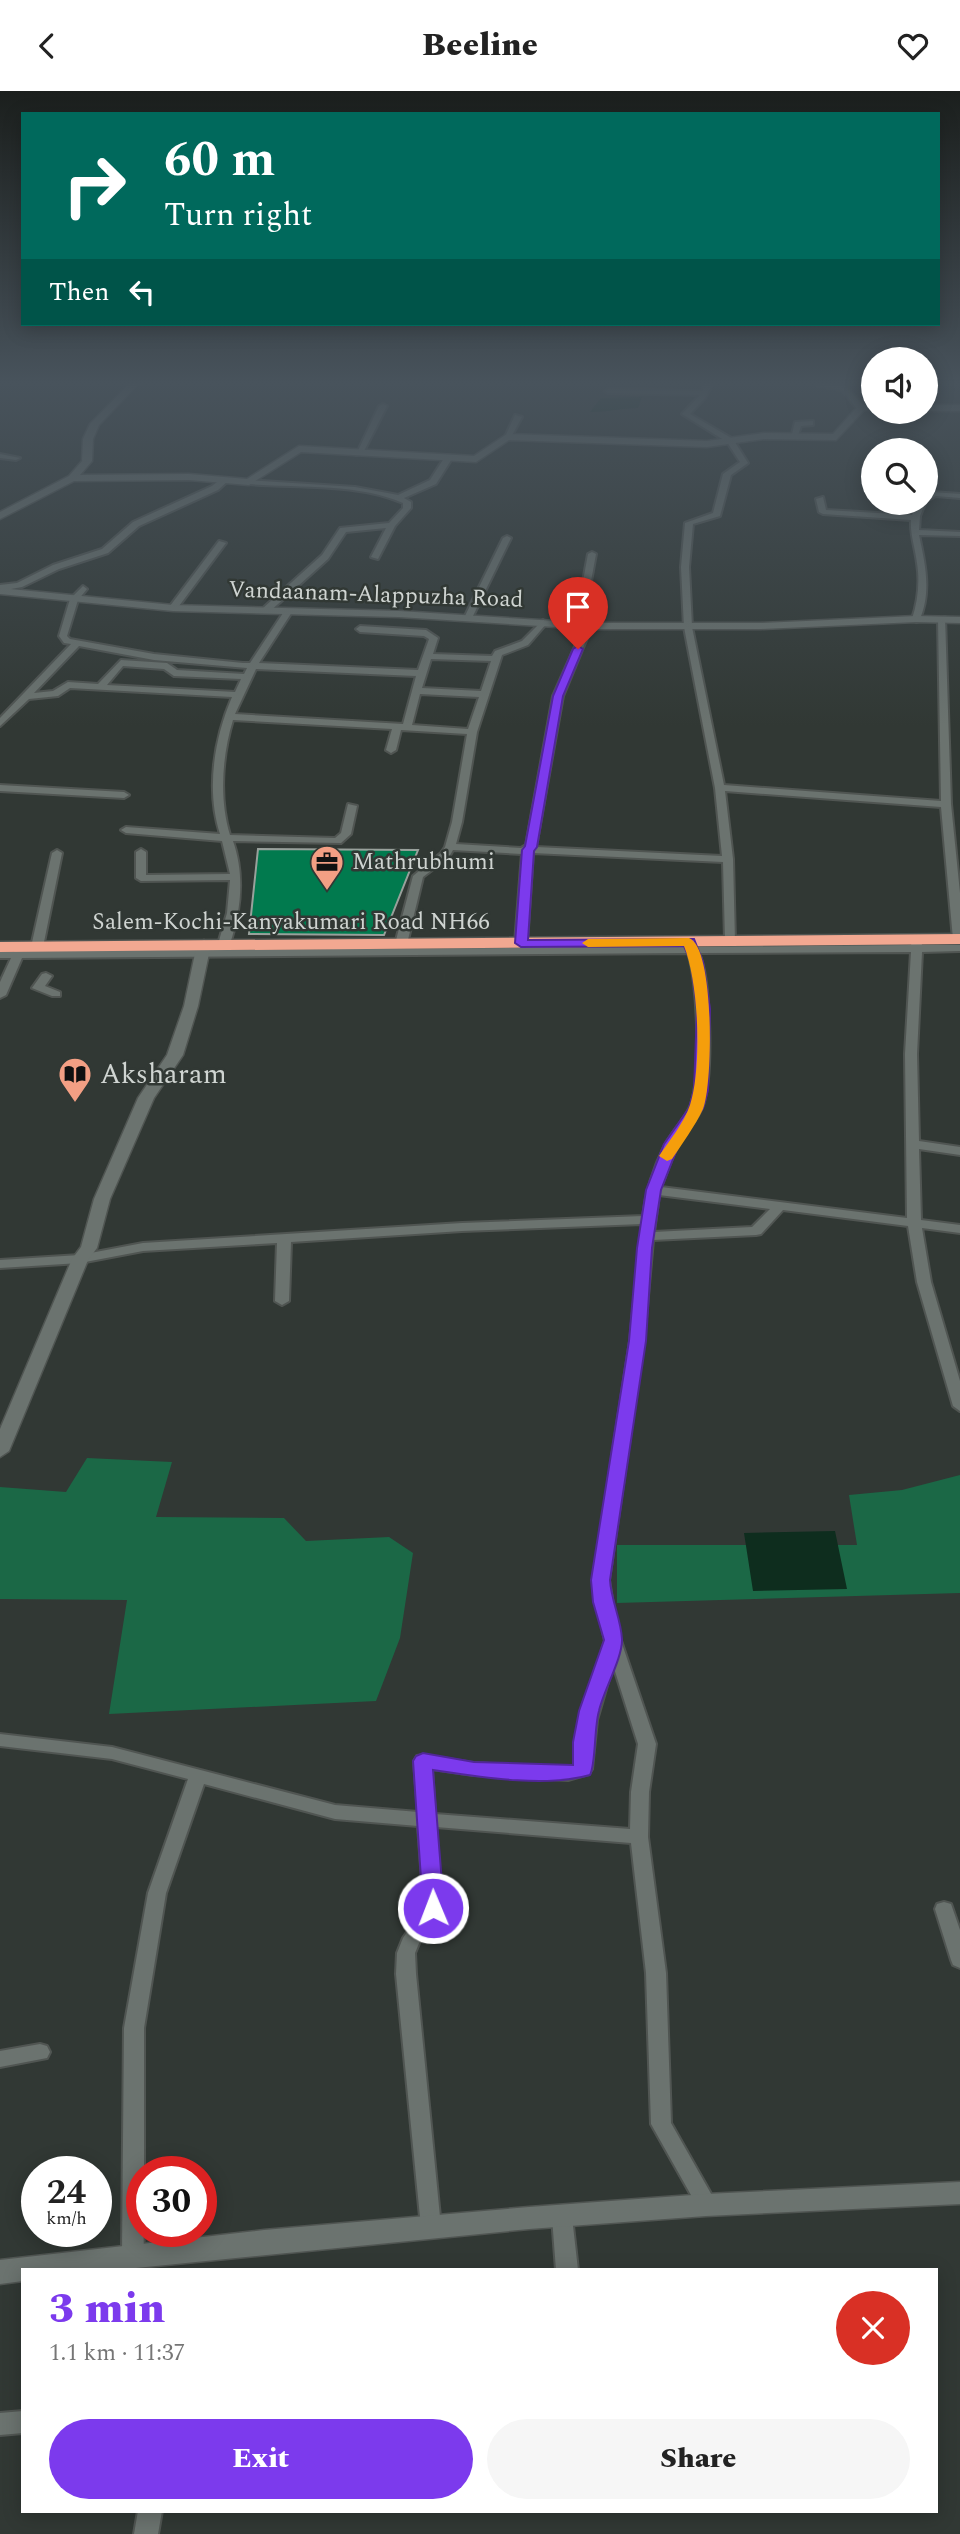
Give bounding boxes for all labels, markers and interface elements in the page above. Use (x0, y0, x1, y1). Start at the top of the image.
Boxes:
text: Beeline (422, 21, 538, 70)
icon: back (28, 27, 66, 65)
icon: heart (894, 27, 932, 65)
text: 60 m (164, 123, 275, 198)
icon: right (49, 140, 140, 231)
text: Turn right (164, 191, 312, 240)
text: Then (49, 272, 109, 312)
icon: left (123, 273, 161, 311)
map controls (861, 347, 938, 515)
button: sound (861, 347, 938, 424)
button: search (861, 438, 938, 515)
street label: Vandaanam-Alappuzha Road (228, 572, 524, 618)
pin (548, 577, 608, 649)
icon: arrive (559, 588, 597, 626)
office icon: Mathrubhumi (308, 843, 346, 892)
place label: Mathrubhumi (352, 845, 495, 880)
street label: Salem-Kochi-Kanyakumari Road NH66 (92, 905, 490, 940)
place label: Aksharam (100, 1053, 227, 1096)
library icon: Aksharam (56, 1055, 94, 1104)
position arrow (396, 1871, 470, 1945)
speed limit sign: 30 (126, 2156, 217, 2247)
text: 24 (47, 2166, 86, 2219)
text: km/h (46, 2205, 87, 2232)
text: 3 min (49, 2278, 165, 2341)
button: close (836, 2291, 910, 2365)
text: 1.1 km · 11:37 (49, 2336, 185, 2371)
button: Exit (49, 2419, 473, 2499)
button: Share (487, 2419, 910, 2499)

